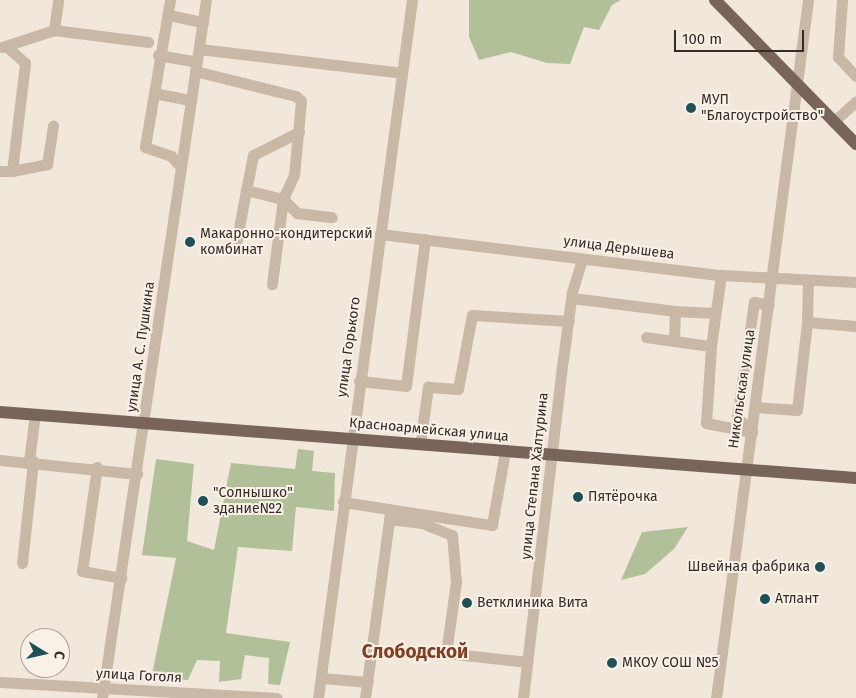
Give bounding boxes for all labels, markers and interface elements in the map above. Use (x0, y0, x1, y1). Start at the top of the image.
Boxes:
scale bar (676, 20, 806, 52)
text: 100 m (682, 30, 722, 48)
place label: МУП "Благоустройство" (701, 92, 823, 124)
marker: МУП "Благоустройство" (685, 102, 697, 114)
place label: Макаронно-кондитерский комбинат (200, 226, 373, 258)
street label: улица Дерышева (563, 233, 675, 263)
marker: Макаронно-кондитерский комбинат (184, 236, 196, 248)
street label: улица А. С. Пушкина (124, 281, 158, 413)
street label: улица Горького (334, 296, 364, 398)
street label: Никольская улица (725, 328, 759, 450)
street label: улица Степана Халтурина (518, 392, 552, 560)
street label: Красноармейская улица (348, 415, 510, 445)
place label: "Солнышко" здание№2 (213, 485, 293, 518)
place label: Пятёрочка (588, 489, 658, 505)
marker: Пятёрочка (572, 491, 584, 503)
marker: "Солнышко" здание№2 (197, 495, 209, 507)
place label: Швейная фабрика (687, 559, 810, 575)
marker: Швейная фабрика (814, 561, 826, 573)
place label: Атлант (775, 591, 819, 607)
marker: Атлант (759, 593, 771, 605)
place label: Ветклиника Вита (477, 595, 588, 611)
marker: Ветклиника Вита (461, 597, 473, 609)
north arrow (20, 628, 70, 678)
district label: Слободской (362, 641, 468, 663)
text: С (50, 650, 68, 661)
place label: МКОУ СОШ №5 (622, 655, 718, 671)
marker: МКОУ СОШ №5 (606, 657, 618, 669)
street label: улица Гоголя (96, 665, 182, 687)

